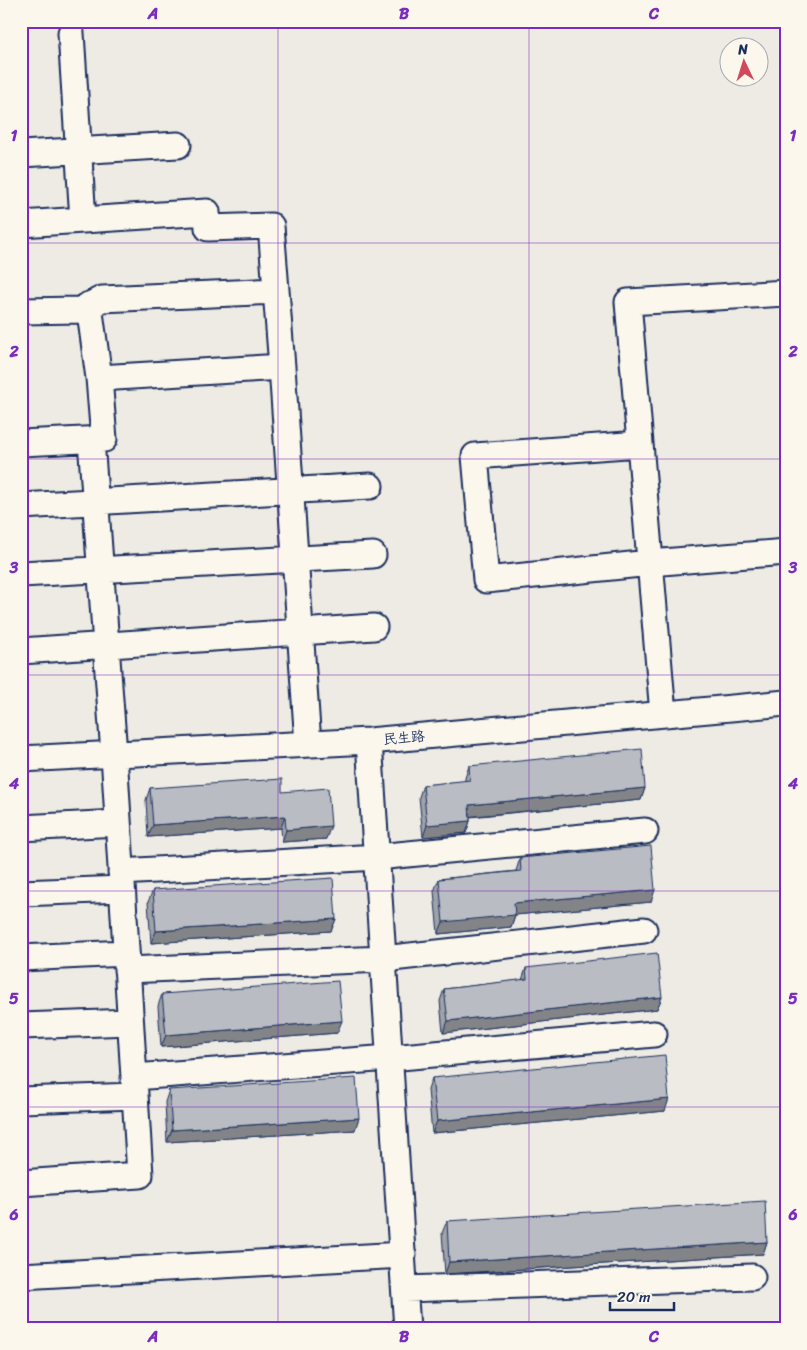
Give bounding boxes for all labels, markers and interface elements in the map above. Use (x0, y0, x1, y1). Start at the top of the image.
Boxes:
text: A (147, 0, 158, 28)
text: B (399, 0, 410, 28)
text: C (648, 0, 660, 28)
text: N (736, 37, 749, 62)
north arrow (720, 38, 770, 88)
text: 1 (11, 121, 18, 150)
text: 1 (790, 121, 797, 150)
text: 2 (8, 337, 19, 366)
text: 2 (787, 337, 798, 366)
text: 3 (9, 553, 19, 582)
text: 3 (788, 553, 798, 582)
street label: 民生路 (382, 724, 426, 752)
text: 4 (8, 769, 19, 798)
text: 4 (787, 769, 798, 798)
text: 5 (9, 984, 19, 1013)
text: 5 (788, 984, 798, 1013)
text: 6 (8, 1200, 19, 1229)
text: 6 (787, 1200, 798, 1229)
scale bar (610, 1280, 673, 1312)
text: 20 m (617, 1284, 651, 1310)
text: A (147, 1322, 158, 1350)
text: B (399, 1322, 410, 1350)
text: C (648, 1322, 660, 1350)

